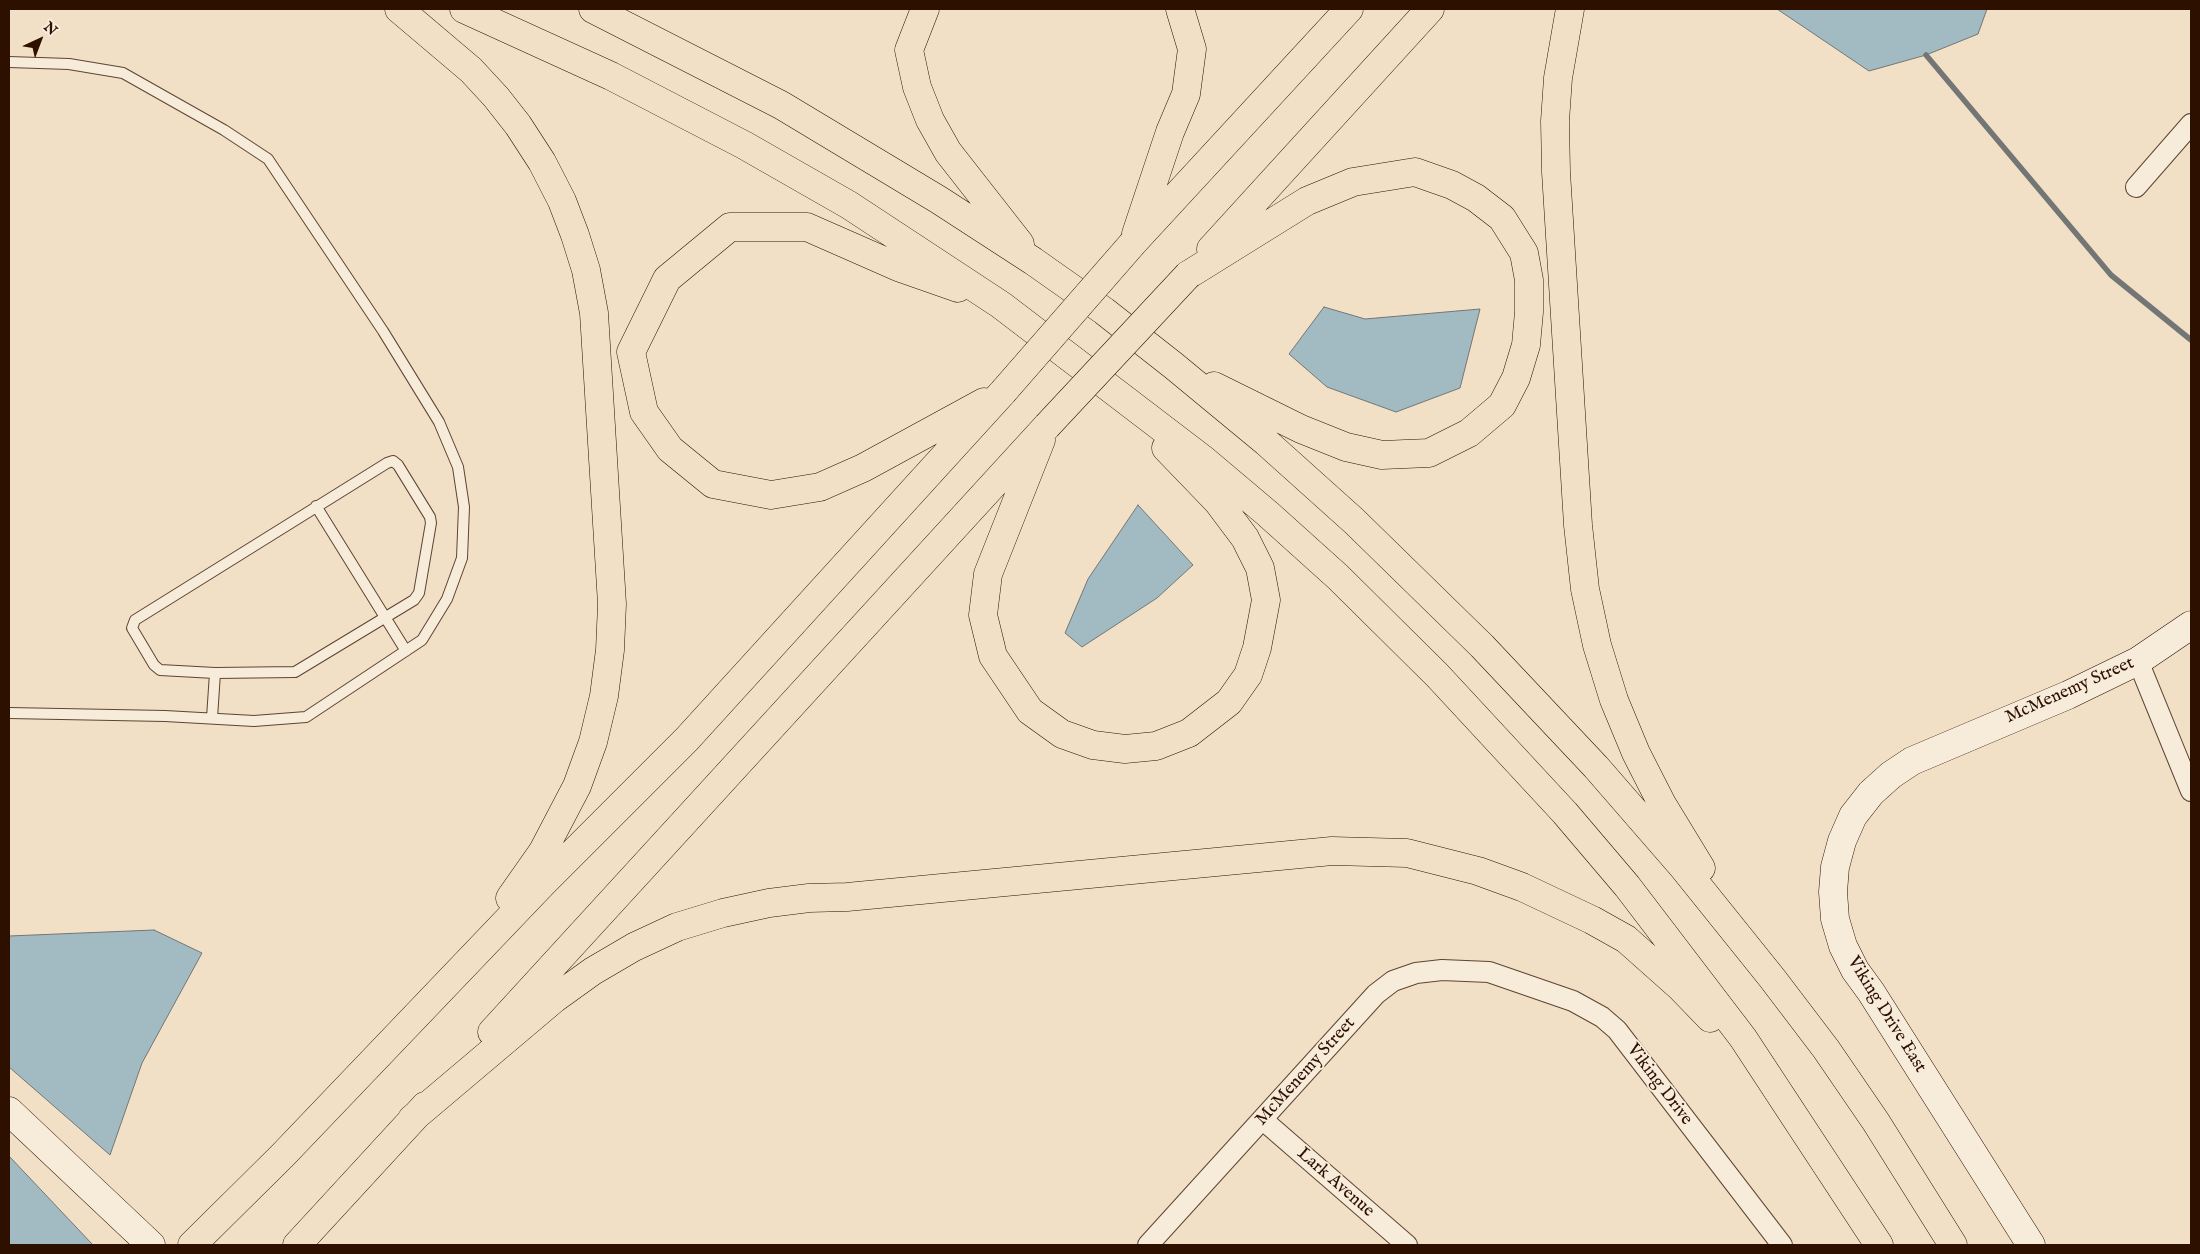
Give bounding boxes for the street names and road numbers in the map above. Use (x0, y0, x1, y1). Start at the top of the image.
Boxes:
street label: McMenemy Street (2002, 653, 2138, 729)
street label: Viking Drive East (1842, 953, 1930, 1077)
street label: McMenemy Street (1252, 1013, 1360, 1131)
street label: Viking Drive (1621, 1040, 1697, 1130)
street label: Lark Avenue (1292, 1143, 1378, 1223)

